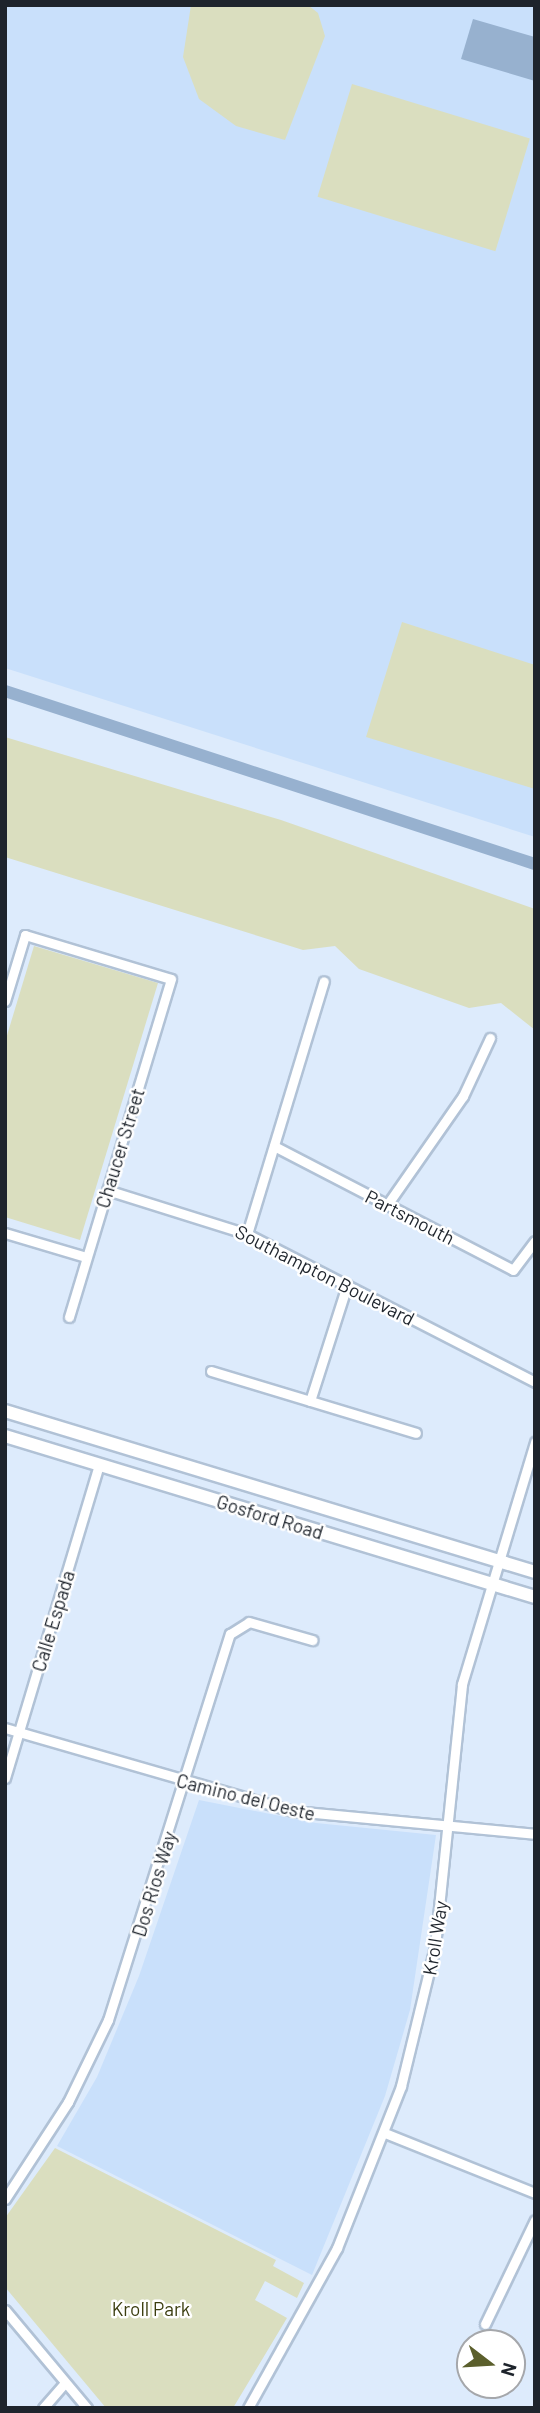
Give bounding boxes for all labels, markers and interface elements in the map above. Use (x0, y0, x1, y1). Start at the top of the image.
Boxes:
street label: Chaucer Street (91, 1085, 149, 1211)
street label: Partsmouth (361, 1185, 459, 1249)
street label: Southampton Boulevard (232, 1220, 418, 1330)
street label: Gosford Road (214, 1490, 326, 1544)
street label: Calle Espada (27, 1568, 79, 1674)
street label: Camino del Oeste (174, 1769, 318, 1825)
street label: Dos Rios Way (127, 1829, 181, 1939)
street label: Kroll Way (418, 1899, 452, 1977)
park label: Kroll Park (112, 2298, 190, 2320)
north arrow (456, 2329, 526, 2399)
text: N (497, 2360, 522, 2379)

